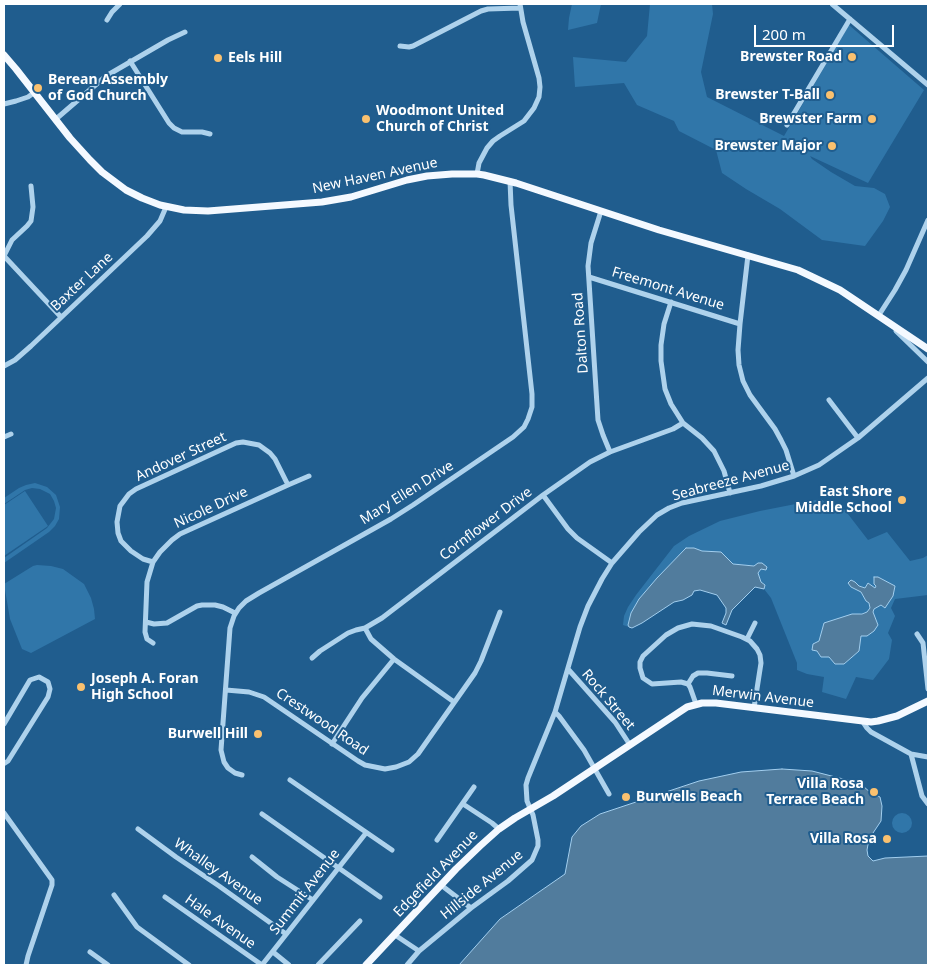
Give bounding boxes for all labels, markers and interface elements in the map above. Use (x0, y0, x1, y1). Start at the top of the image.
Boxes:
scale bar (757, 15, 897, 47)
text: 200 m (762, 24, 806, 44)
place label: Brewster Road (740, 49, 842, 65)
place label: Eels Hill (228, 50, 282, 66)
marker: Brewster Road (846, 51, 858, 63)
marker: Eels Hill (212, 52, 224, 64)
place label: Berean Assembly of God Church (48, 72, 168, 104)
marker: Berean Assembly of God Church (32, 82, 44, 94)
place label: Brewster T-Ball (715, 87, 820, 103)
marker: Brewster T-Ball (824, 89, 836, 101)
place label: Woodmont United Church of Christ (376, 103, 504, 136)
place label: Brewster Farm (759, 111, 862, 127)
marker: Woodmont United Church of Christ (360, 113, 372, 125)
marker: Brewster Farm (866, 113, 878, 125)
place label: Brewster Major (715, 138, 822, 154)
marker: Brewster Major (826, 140, 838, 152)
street label: New Haven Avenue (311, 155, 439, 197)
street label: Baxter Lane (48, 249, 116, 315)
street label: Freemont Avenue (610, 264, 726, 314)
street label: Dalton Road (570, 292, 592, 374)
street label: Andover Street (133, 429, 229, 485)
street label: Seabreeze Avenue (671, 457, 791, 505)
street label: Mary Ellen Drive (357, 458, 457, 528)
street label: Nicole Drive (172, 484, 250, 532)
street label: Cornflower Drive (436, 484, 536, 564)
place label: East Shore Middle School (795, 484, 892, 516)
marker: East Shore Middle School (896, 494, 908, 506)
street label: Rock Street (578, 666, 638, 734)
place label: Joseph A. Foran High School (91, 671, 199, 704)
marker: Joseph A. Foran High School (75, 681, 87, 693)
street label: Merwin Avenue (711, 682, 815, 712)
street label: Crestwood Road (273, 685, 371, 759)
place label: Burwell Hill (168, 726, 248, 742)
marker: Burwell Hill (252, 728, 264, 740)
place label: Villa Rosa Terrace Beach (766, 776, 864, 809)
marker: Villa Rosa Terrace Beach (868, 786, 880, 798)
place label: Burwells Beach (636, 789, 742, 805)
marker: Burwells Beach (620, 791, 632, 803)
street label: Edgefield Avenue (390, 827, 482, 921)
place label: Villa Rosa (810, 831, 877, 847)
marker: Villa Rosa (881, 833, 893, 845)
street label: Whalley Avenue (170, 835, 266, 909)
street label: Summit Avenue (266, 846, 344, 938)
street label: Hillside Avenue (438, 847, 526, 923)
street label: Hale Avenue (181, 891, 259, 953)

